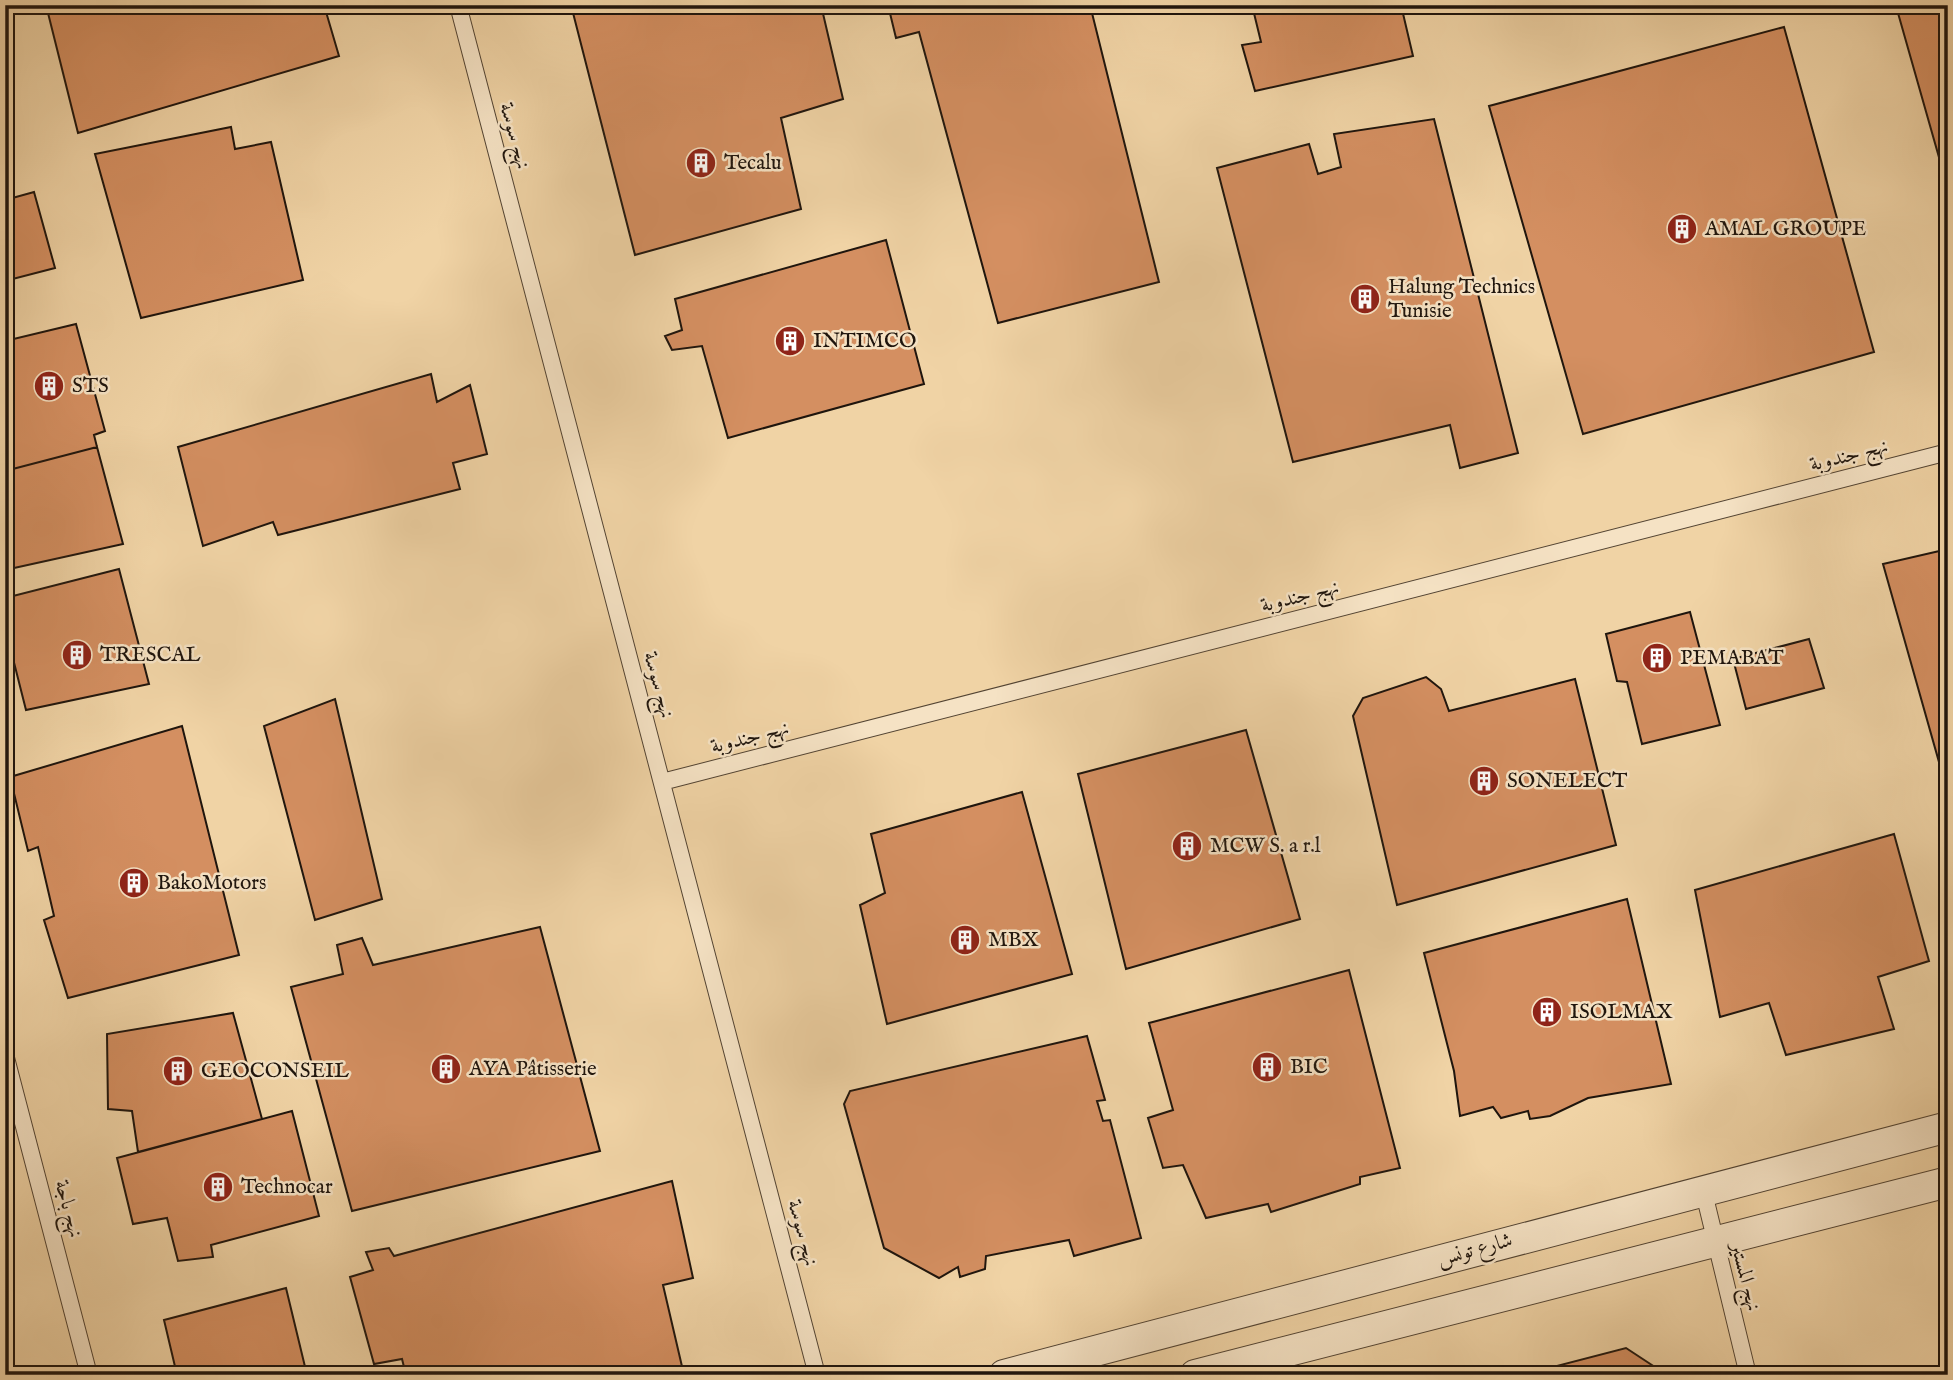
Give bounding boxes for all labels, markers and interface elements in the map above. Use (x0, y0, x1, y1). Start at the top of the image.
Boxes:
street label: نهج سوسة (488, 100, 536, 173)
building icon: Tecalu (684, 146, 718, 180)
place label: Tecalu (724, 150, 782, 177)
building icon: AMAL GROUPE (1665, 212, 1699, 246)
place label: AMAL GROUPE (1704, 216, 1866, 243)
place label: Halung Technics Tunisie (1388, 274, 1535, 325)
building icon: Halung Technics Tunisie (1348, 282, 1382, 316)
building icon: INTIMCO (773, 324, 807, 358)
place label: INTIMCO (813, 328, 917, 355)
building icon: STS (32, 369, 66, 403)
place label: STS (72, 373, 109, 400)
street label: نهج جندوبة (1807, 433, 1892, 483)
street label: نهج جندوبة (1258, 574, 1343, 624)
building icon: TRESCAL (60, 638, 94, 672)
building icon: PEMABAT (1640, 641, 1674, 675)
place label: TRESCAL (100, 642, 201, 669)
place label: PEMABAT (1680, 645, 1784, 672)
street label: نهج سوسة (632, 649, 680, 722)
street label: نهج جندوبة (708, 715, 793, 765)
building icon: SONELECT (1467, 764, 1501, 798)
place label: SONELECT (1507, 768, 1628, 795)
building icon: MCW S. a r.l (1170, 829, 1204, 863)
place label: MCW S. a r.l (1210, 833, 1321, 860)
building icon: BakoMotors (117, 866, 151, 900)
place label: BakoMotors (157, 870, 266, 897)
building icon: MBX (948, 923, 982, 957)
place label: MBX (988, 927, 1039, 954)
building icon: ISOLMAX (1530, 995, 1564, 1029)
place label: ISOLMAX (1570, 999, 1673, 1026)
building icon: BIC (1250, 1050, 1284, 1084)
building icon: AYA Pâtisserie (429, 1052, 463, 1086)
building icon: GEOCONSEIL (161, 1054, 195, 1088)
place label: BIC (1290, 1054, 1328, 1081)
place label: AYA Pâtisserie (468, 1056, 597, 1083)
place label: GEOCONSEIL (201, 1058, 349, 1085)
building icon: Technocar (201, 1170, 235, 1204)
place label: Technocar (241, 1174, 333, 1201)
street label: نهج باجة (44, 1177, 89, 1242)
street label: نهج سوسة (776, 1197, 824, 1270)
street label: شارع تونس (1434, 1227, 1516, 1276)
street label: نهج المستير (1719, 1238, 1767, 1315)

